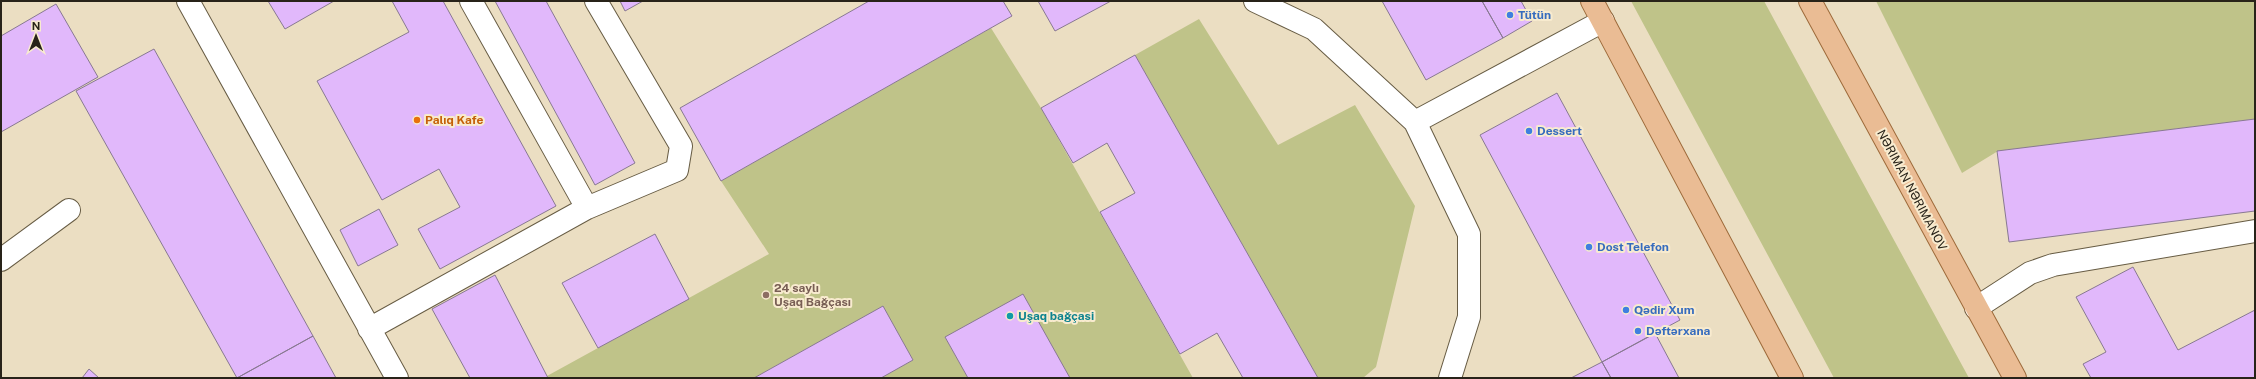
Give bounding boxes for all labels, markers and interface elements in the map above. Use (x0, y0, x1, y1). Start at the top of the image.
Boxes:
place label: Tütün (1518, 8, 1551, 22)
marker: Tütün (1505, 10, 1515, 20)
north arrow (16, 16, 56, 56)
text: N (32, 20, 40, 32)
place label: Palıq Kafe (425, 113, 483, 127)
marker: Palıq Kafe (412, 115, 422, 125)
place label: Dessert (1537, 124, 1582, 138)
marker: Dessert (1524, 126, 1534, 136)
street label: NƏRIMAN NƏRIMANOV (1874, 127, 1950, 253)
place label: Dost Telefon (1597, 240, 1669, 254)
marker: Dost Telefon (1584, 242, 1594, 252)
place label: 24 saylı Uşaq Bağçası (774, 281, 851, 309)
marker: 24 saylı Uşaq Bağçası (761, 290, 771, 300)
place label: Qədir Xum (1634, 303, 1695, 317)
marker: Qədir Xum (1621, 305, 1631, 315)
place label: Uşaq bağçasi (1018, 309, 1094, 323)
marker: Uşaq bağçasi (1005, 311, 1015, 321)
place label: Dəftərxana (1646, 324, 1710, 338)
marker: Dəftərxana (1633, 326, 1643, 336)

